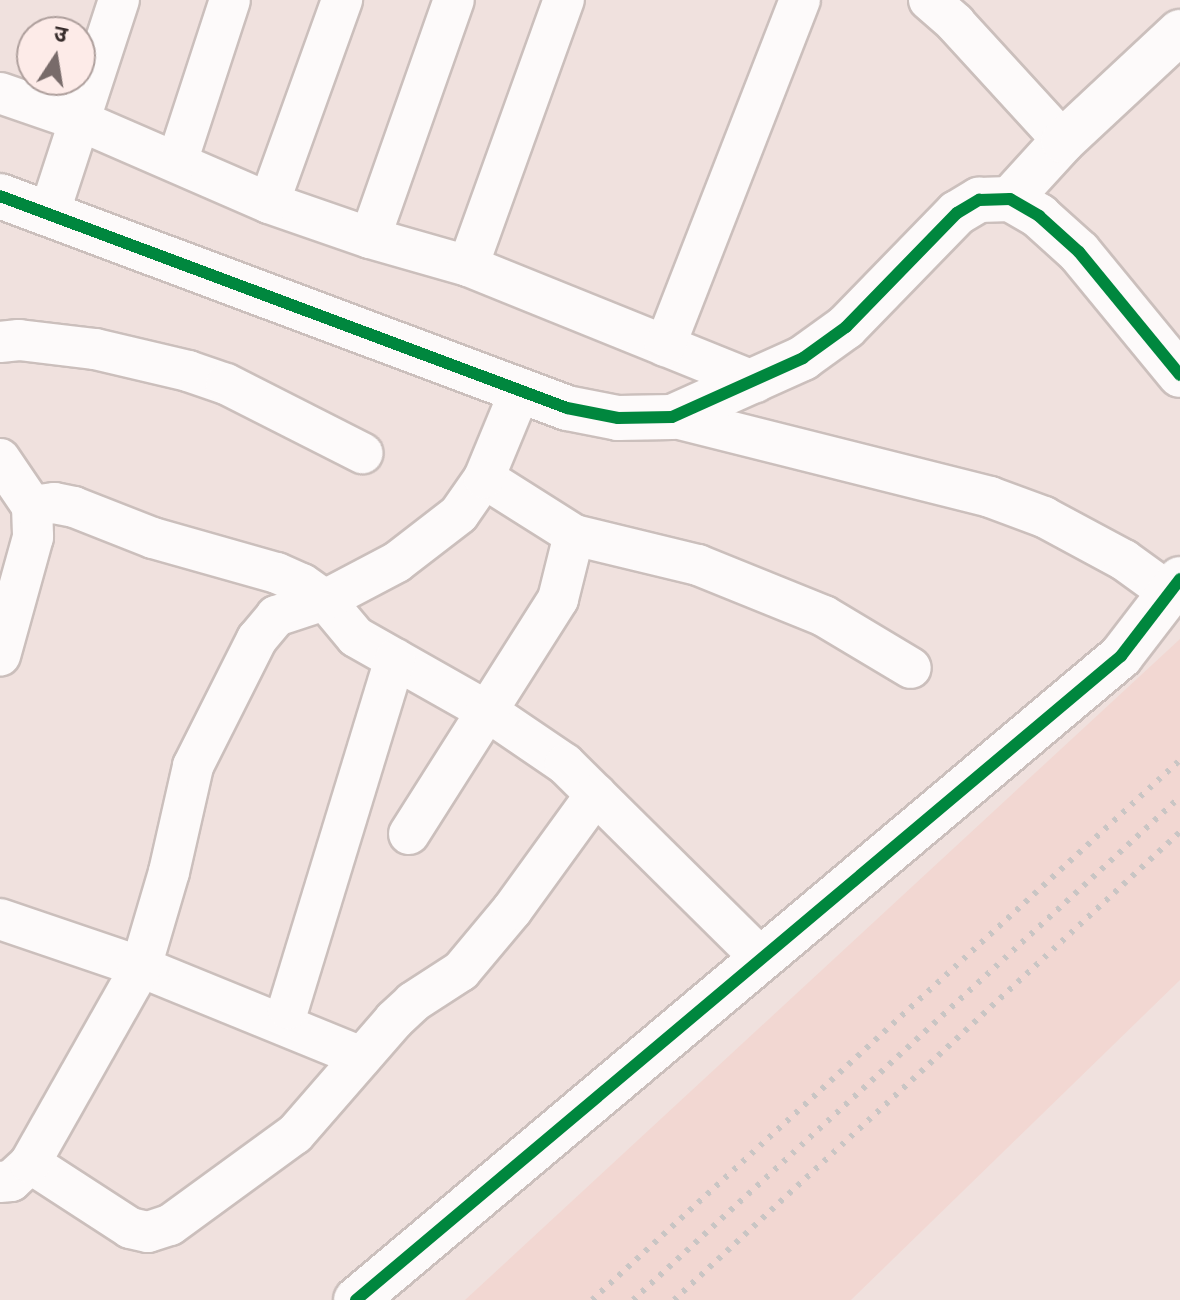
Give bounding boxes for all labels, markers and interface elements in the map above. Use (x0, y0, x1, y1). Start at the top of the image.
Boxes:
north arrow (16, 16, 96, 96)
text: उ (52, 20, 70, 48)

